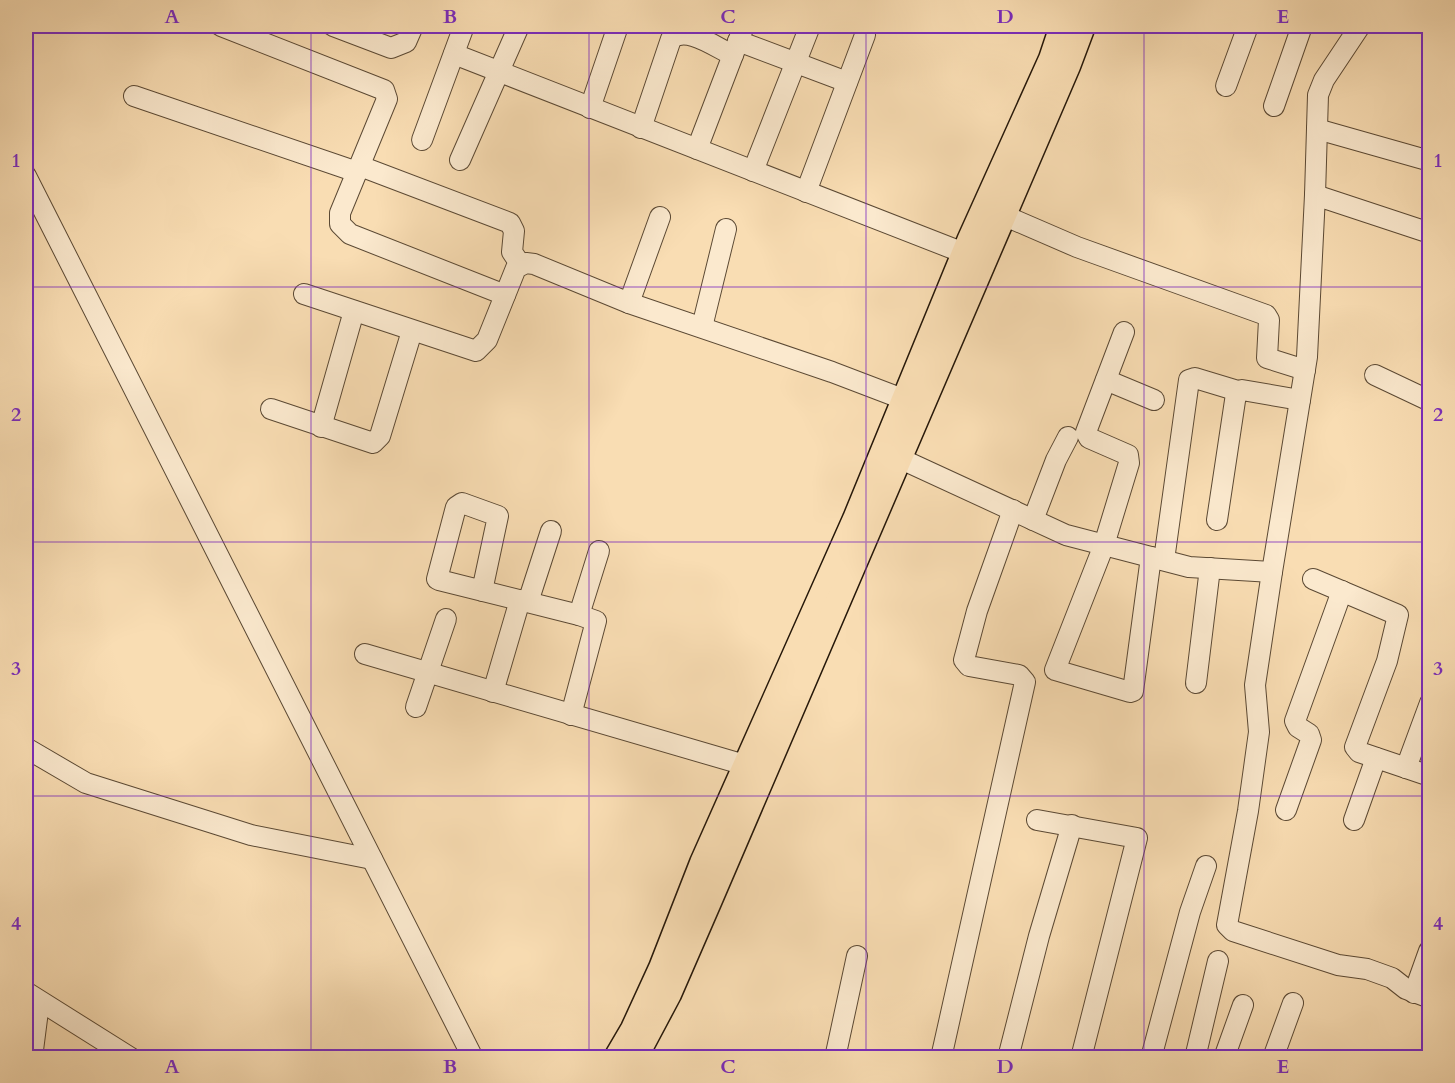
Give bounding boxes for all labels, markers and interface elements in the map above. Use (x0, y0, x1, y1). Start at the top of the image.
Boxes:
text: A (164, 3, 180, 30)
text: B (443, 3, 457, 30)
text: C (720, 3, 736, 30)
text: D (996, 3, 1014, 30)
text: E (1277, 3, 1289, 30)
text: 1 (11, 147, 21, 174)
text: 1 (1433, 147, 1443, 174)
text: 2 (11, 401, 21, 428)
text: 2 (1433, 401, 1443, 428)
text: 3 (11, 655, 21, 682)
text: 3 (1433, 655, 1443, 682)
text: 4 (11, 910, 21, 937)
text: 4 (1433, 910, 1443, 937)
text: A (164, 1053, 180, 1080)
text: B (443, 1053, 457, 1080)
text: C (720, 1053, 736, 1080)
text: D (996, 1053, 1014, 1080)
text: E (1277, 1053, 1289, 1080)

